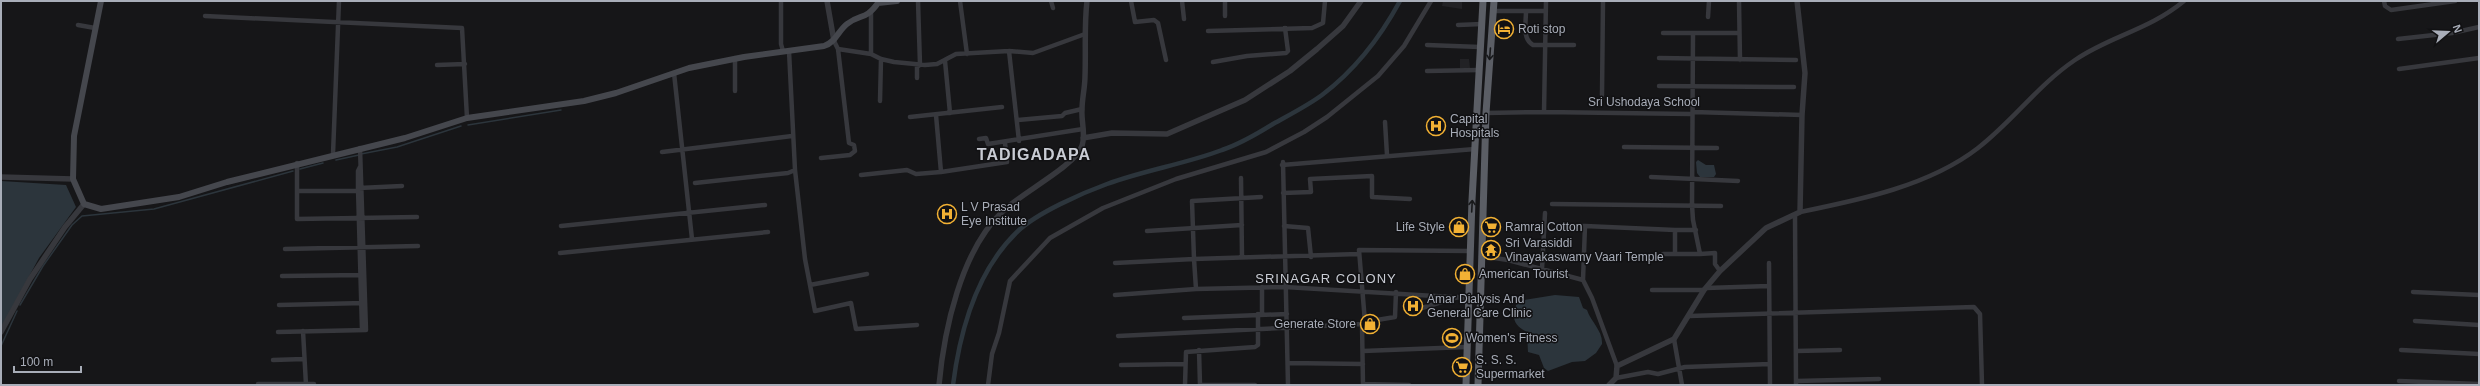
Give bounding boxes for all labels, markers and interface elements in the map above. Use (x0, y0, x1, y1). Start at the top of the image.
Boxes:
north arrow (2428, 12, 2468, 52)
hotel icon: Roti stop (1493, 18, 1515, 40)
place label: Roti stop (1518, 22, 1566, 36)
text: N (2450, 23, 2464, 35)
one-way arrow (1486, 47, 1493, 60)
street label: Sri Ushodaya School (1588, 95, 1700, 109)
place label: Capital Hospitals (1450, 112, 1499, 140)
hospital icon: Capital Hospitals (1425, 115, 1447, 137)
district label: TADIGADAPA (977, 146, 1091, 163)
place label: L V Prasad Eye Institute (961, 200, 1027, 228)
one-way arrow (1468, 200, 1476, 213)
hospital icon: L V Prasad Eye Institute (936, 203, 958, 225)
shop icon: Life Style (1448, 216, 1470, 238)
supermarket icon: Ramraj Cotton (1480, 216, 1502, 238)
place label: Life Style (1396, 220, 1445, 234)
place label: Ramraj Cotton (1505, 220, 1582, 234)
place label: Sri Varasiddi Vinayakaswamy Vaari Temple (1505, 236, 1664, 264)
temple icon: Sri Varasiddi Vinayakaswamy Vaari Temple (1480, 239, 1502, 261)
shop icon: American Tourist (1454, 263, 1476, 285)
place label: American Tourist (1479, 267, 1569, 281)
district label: SRINAGAR COLONY (1255, 271, 1397, 286)
place label: Amar Dialysis And General Care Clinic (1427, 292, 1532, 320)
hospital icon: Amar Dialysis And General Care Clinic (1402, 295, 1424, 317)
shop icon: Generate Store (1359, 313, 1381, 335)
place label: Generate Store (1274, 317, 1356, 331)
sports icon: Women's Fitness (1441, 327, 1463, 349)
place label: Women's Fitness (1466, 331, 1557, 345)
scale bar (14, 348, 81, 374)
place label: S. S. S. Supermarket (1476, 353, 1545, 381)
text: 100 m (20, 355, 53, 369)
supermarket icon: S. S. S. Supermarket (1451, 356, 1473, 378)

